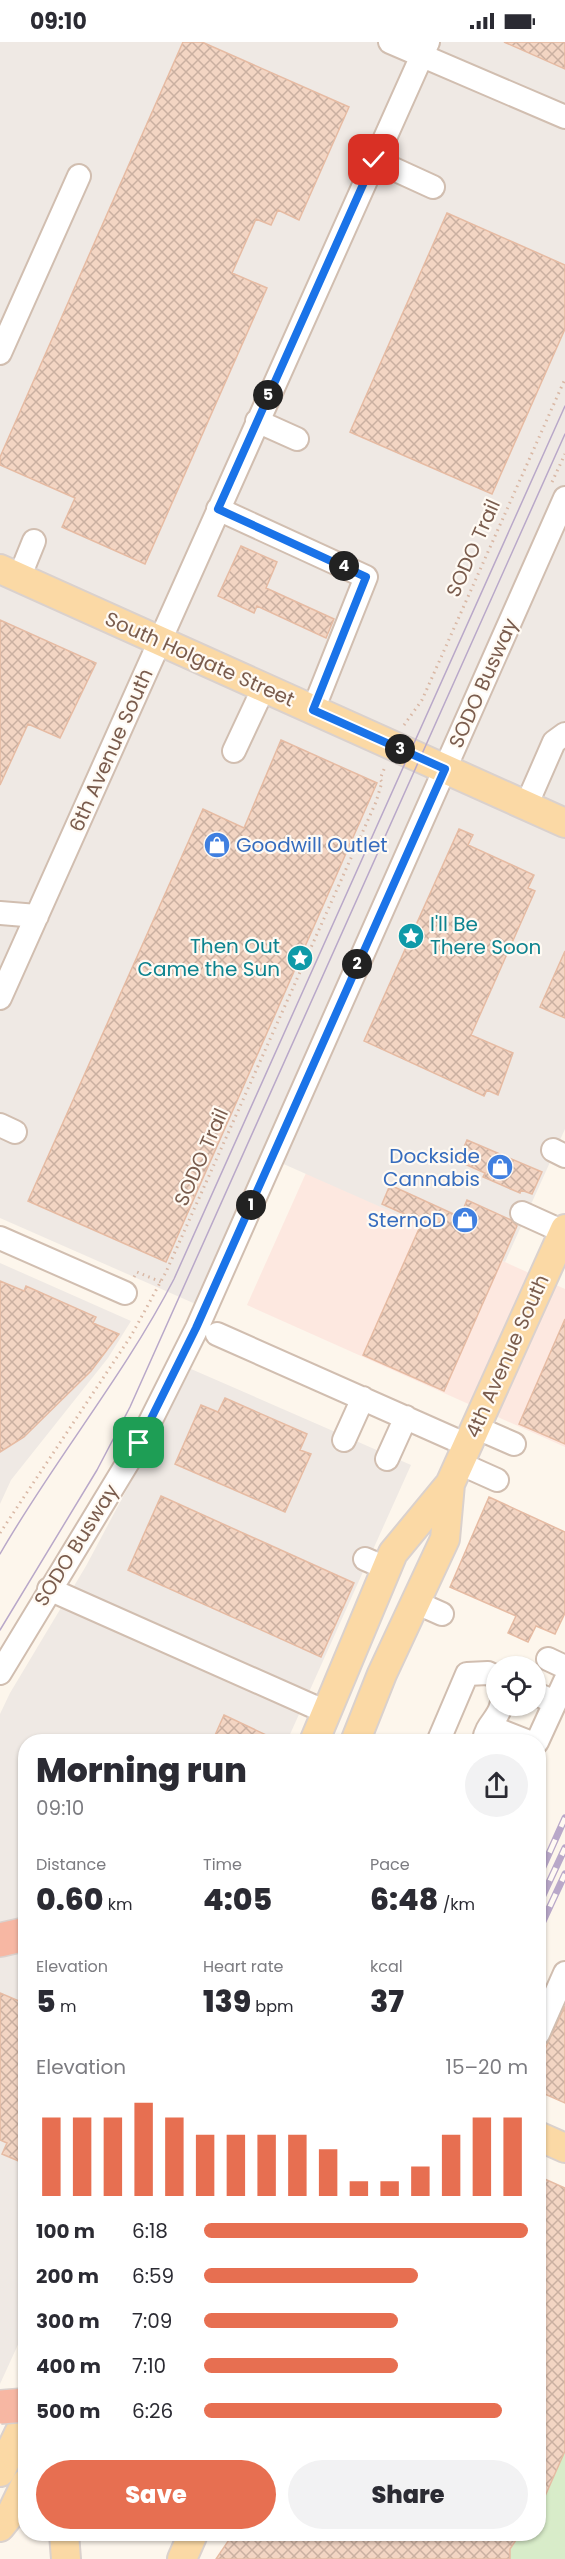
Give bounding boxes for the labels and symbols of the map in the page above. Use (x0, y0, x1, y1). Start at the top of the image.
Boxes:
pin (348, 134, 399, 185)
pin: 5 (253, 380, 283, 410)
street label: SODO Trail (439, 495, 507, 601)
pin: 4 (329, 551, 359, 581)
street label: South Holgate Street (101, 605, 299, 713)
street label: SODO Busway (442, 614, 524, 752)
street label: 6th Avenue South (62, 664, 160, 836)
pin: 3 (385, 734, 415, 764)
shop icon: Goodwill Outlet (202, 830, 232, 860)
place label: Goodwill Outlet (236, 831, 388, 859)
place label: I'll Be There Soon (430, 910, 541, 961)
place icon: I'll Be There Soon (396, 921, 426, 951)
place label: Then Out Came the Sun (138, 932, 280, 983)
place icon: Then Out Came the Sun (285, 943, 315, 973)
pin: 2 (342, 949, 372, 979)
street label: SODO Trail (167, 1104, 235, 1210)
place label: Dockside Cannabis (383, 1142, 480, 1193)
shop icon: Dockside Cannabis (485, 1152, 515, 1182)
pin: 1 (236, 1190, 266, 1220)
shop icon: SternoD (450, 1205, 480, 1235)
place label: SternoD (367, 1206, 446, 1234)
street label: 4th Avenue South (458, 1270, 556, 1442)
pin (113, 1417, 164, 1468)
street label: SODO Busway (27, 1478, 125, 1612)

